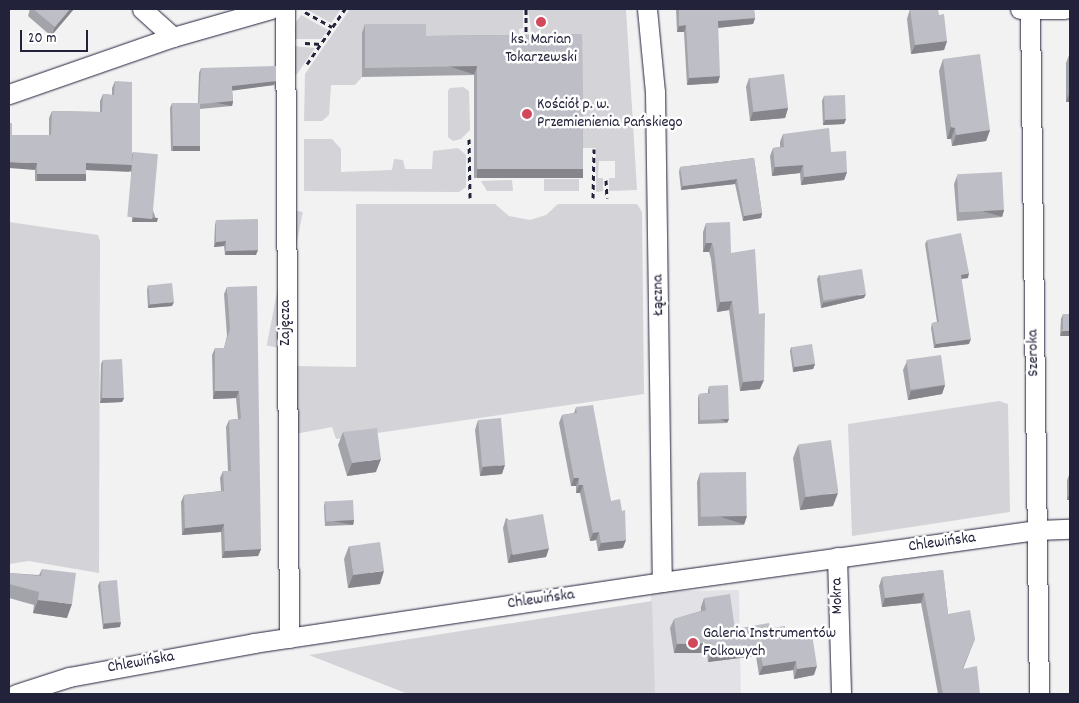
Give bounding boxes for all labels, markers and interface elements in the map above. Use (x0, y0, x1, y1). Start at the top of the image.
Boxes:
marker: ks. Marian Tokarzewski (535, 16, 547, 28)
scale bar (22, 20, 90, 52)
text: 20 m (28, 28, 56, 50)
place label: ks. Marian Tokarzewski (505, 30, 577, 68)
place label: Kościół p. w. Przemienienia Pańskiego (537, 95, 683, 133)
marker: Kościół p. w. Przemienienia Pańskiego (521, 108, 533, 120)
street label: Łączna (649, 274, 669, 316)
street label: Zajęcza (276, 300, 296, 346)
street label: Szeroka (1024, 329, 1044, 377)
street label: Chlewińska (907, 529, 977, 557)
street label: Mokra (828, 578, 848, 614)
street label: Chlewińska (506, 586, 576, 614)
place label: Galeria Instrumentów Folkowych (703, 624, 836, 662)
marker: Galeria Instrumentów Folkowych (687, 637, 699, 649)
street label: Chlewińska (106, 648, 176, 678)

